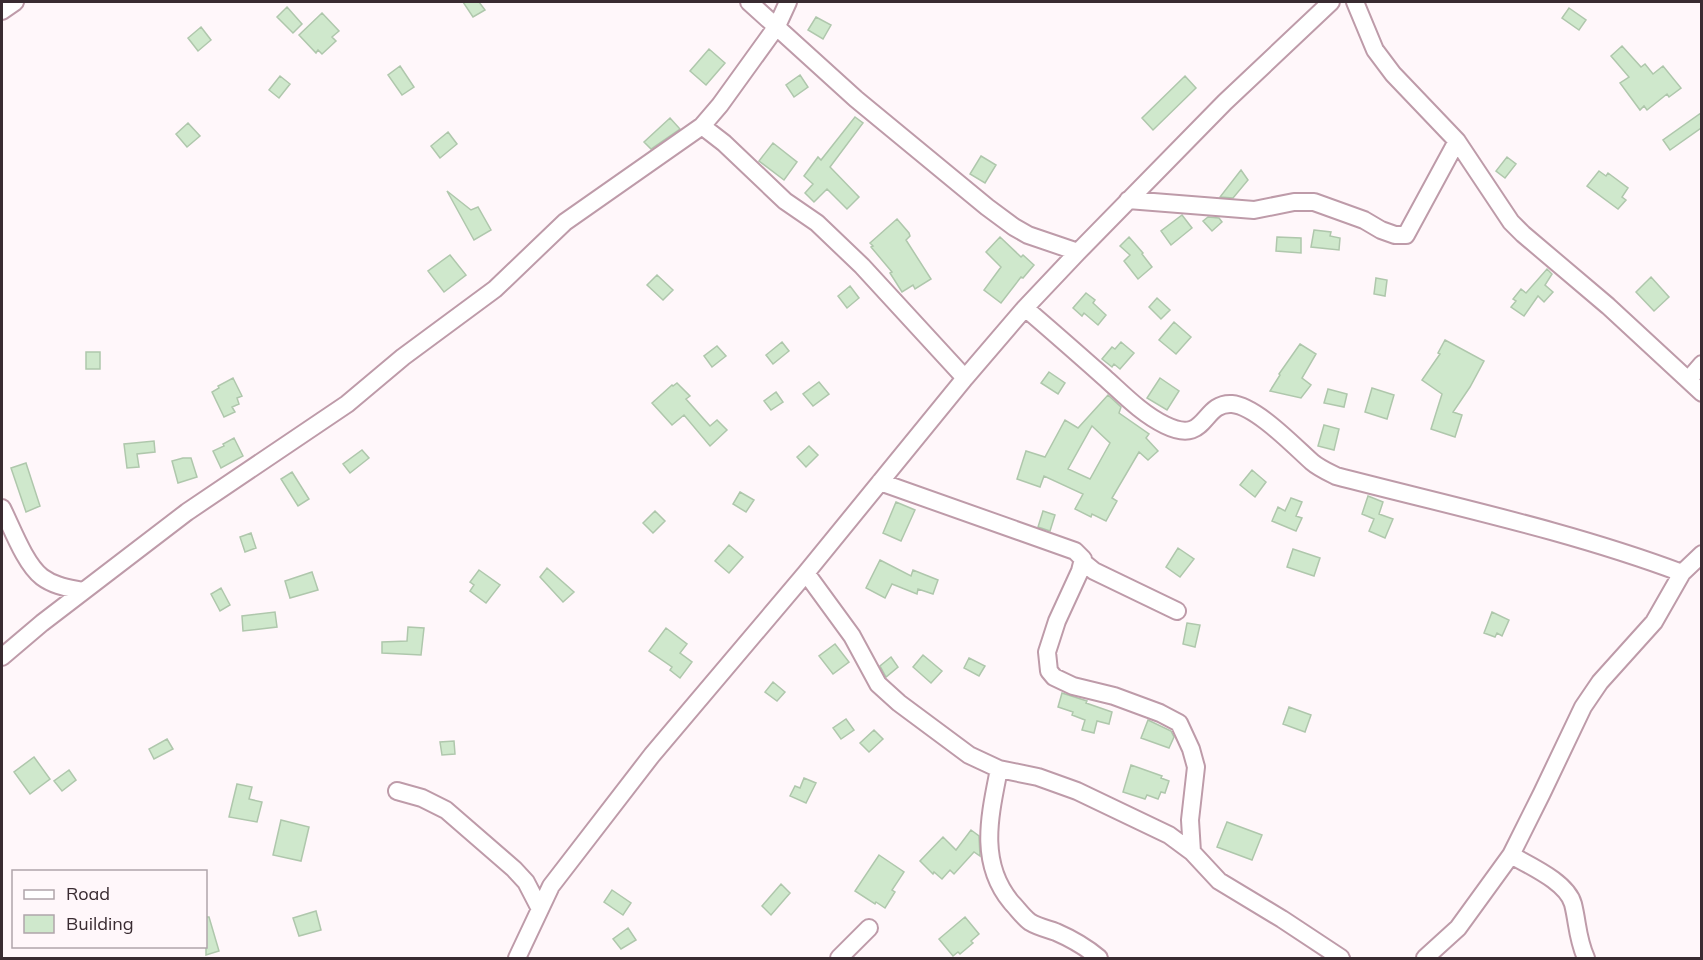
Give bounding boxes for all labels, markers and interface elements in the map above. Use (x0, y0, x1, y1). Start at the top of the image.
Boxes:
legend (12, 870, 207, 948)
text: Road (66, 882, 110, 905)
text: Building (66, 912, 134, 935)

